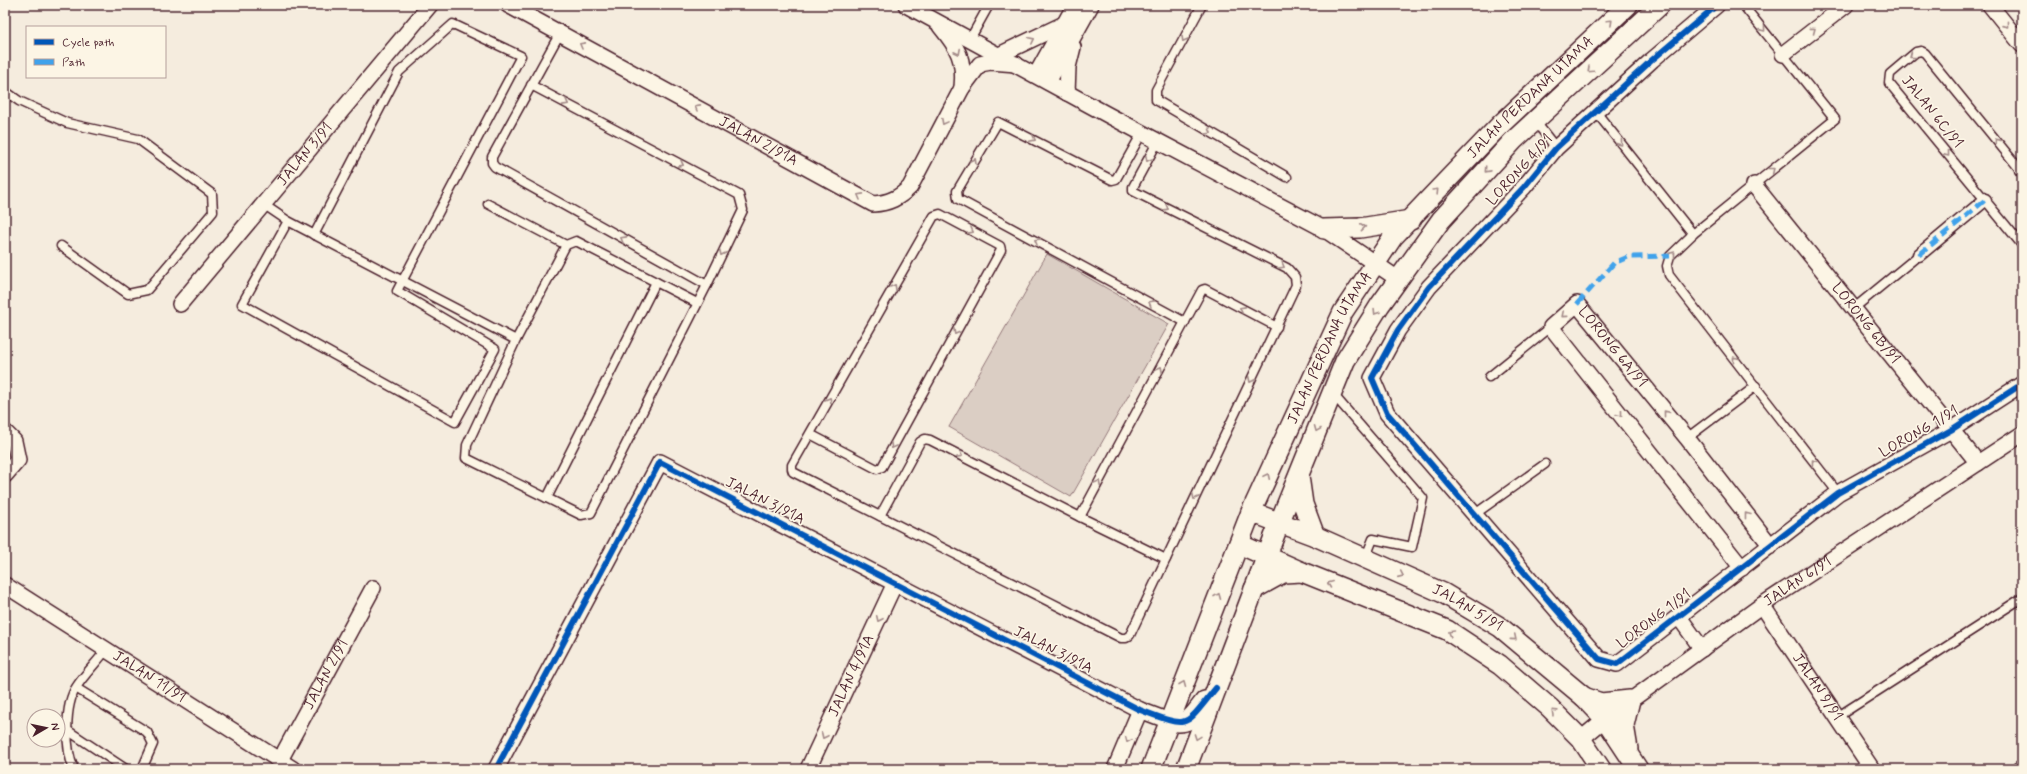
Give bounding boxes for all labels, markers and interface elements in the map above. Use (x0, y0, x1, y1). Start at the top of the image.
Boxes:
one-way arrow (1605, 19, 1613, 27)
one-way arrow (2001, 20, 2008, 27)
one-way arrow (1758, 25, 1765, 32)
legend (26, 26, 166, 78)
one-way arrow (1809, 28, 1816, 35)
street label: JALAN PERDANA UTAMA (1463, 32, 1598, 163)
text: Cycle path (62, 35, 114, 51)
one-way arrow (1181, 35, 1188, 42)
one-way arrow (1028, 37, 1035, 45)
one-way arrow (579, 43, 587, 50)
one-way arrow (953, 48, 961, 55)
one-way arrow (1909, 51, 1916, 58)
text: Path (62, 55, 85, 71)
one-way arrow (1588, 65, 1595, 72)
street label: JALAN 6C/91 (1896, 71, 1968, 153)
one-way arrow (562, 99, 569, 106)
one-way arrow (694, 105, 701, 112)
street label: JALAN 2/91A (715, 112, 801, 171)
one-way arrow (941, 118, 949, 125)
street label: JALAN 3/91 (273, 119, 337, 190)
one-way arrow (1205, 128, 1212, 135)
street label: LORONG 4/91 (1482, 130, 1558, 210)
one-way arrow (1029, 134, 1036, 142)
one-way arrow (1615, 138, 1622, 145)
one-way arrow (1995, 139, 2002, 146)
one-way arrow (1942, 149, 1949, 157)
one-way arrow (1145, 155, 1153, 162)
one-way arrow (970, 158, 977, 165)
one-way arrow (677, 159, 684, 167)
one-way arrow (1484, 165, 1491, 173)
one-way arrow (1767, 168, 1774, 175)
one-way arrow (1432, 188, 1439, 196)
one-way arrow (857, 194, 864, 201)
one-way arrow (1162, 203, 1170, 211)
one-way arrow (1360, 223, 1366, 232)
one-way arrow (967, 226, 974, 233)
one-way arrow (620, 236, 628, 243)
one-way arrow (1034, 239, 1041, 246)
one-way arrow (719, 249, 727, 257)
one-way arrow (1668, 251, 1675, 259)
one-way arrow (1278, 262, 1285, 269)
street label: JALAN PERDANA UTAMA (1283, 268, 1377, 427)
street label: LORONG 6B/91 (1827, 279, 1904, 368)
one-way arrow (889, 284, 896, 291)
one-way arrow (1148, 301, 1155, 308)
street label: LORONG 6A/91 (1573, 302, 1652, 392)
one-way arrow (1239, 306, 1246, 314)
one-way arrow (1373, 307, 1380, 314)
one-way arrow (1561, 310, 1569, 318)
one-way arrow (953, 328, 961, 335)
one-way arrow (1732, 357, 1739, 364)
one-way arrow (1155, 366, 1163, 373)
one-way arrow (1248, 376, 1256, 383)
one-way arrow (825, 397, 832, 404)
street label: LORONG 1/91 (1876, 401, 1962, 463)
one-way arrow (1616, 410, 1623, 417)
one-way arrow (1664, 411, 1671, 418)
one-way arrow (1314, 425, 1322, 433)
one-way arrow (891, 442, 898, 449)
one-way arrow (956, 451, 963, 458)
one-way arrow (1812, 460, 1819, 467)
street label: JALAN 3/91A (722, 472, 808, 530)
one-way arrow (1262, 473, 1270, 480)
one-way arrow (1094, 480, 1101, 487)
one-way arrow (1192, 493, 1200, 501)
one-way arrow (1744, 513, 1751, 520)
street label: JALAN 6/91 (1760, 552, 1836, 611)
one-way arrow (1397, 570, 1404, 578)
street label: JALAN 5/91 (1429, 579, 1507, 636)
one-way arrow (1327, 580, 1334, 588)
street label: LORONG 1/91 (1613, 584, 1695, 654)
one-way arrow (1213, 592, 1221, 600)
one-way arrow (876, 614, 884, 622)
street label: JALAN 3/91A (1010, 621, 1096, 679)
one-way arrow (1448, 630, 1455, 638)
street label: JALAN 4/91A (824, 631, 879, 720)
one-way arrow (1509, 634, 1516, 641)
street label: JALAN 2/91 (299, 636, 353, 713)
street label: JALAN 11/91 (109, 646, 190, 708)
street label: JALAN 9/91 (1787, 650, 1847, 725)
one-way arrow (1178, 681, 1186, 689)
north arrow (26, 708, 66, 748)
one-way arrow (1551, 709, 1559, 716)
text: N (47, 722, 62, 731)
one-way arrow (821, 732, 829, 740)
one-way arrow (1193, 733, 1202, 740)
one-way arrow (1124, 736, 1132, 743)

